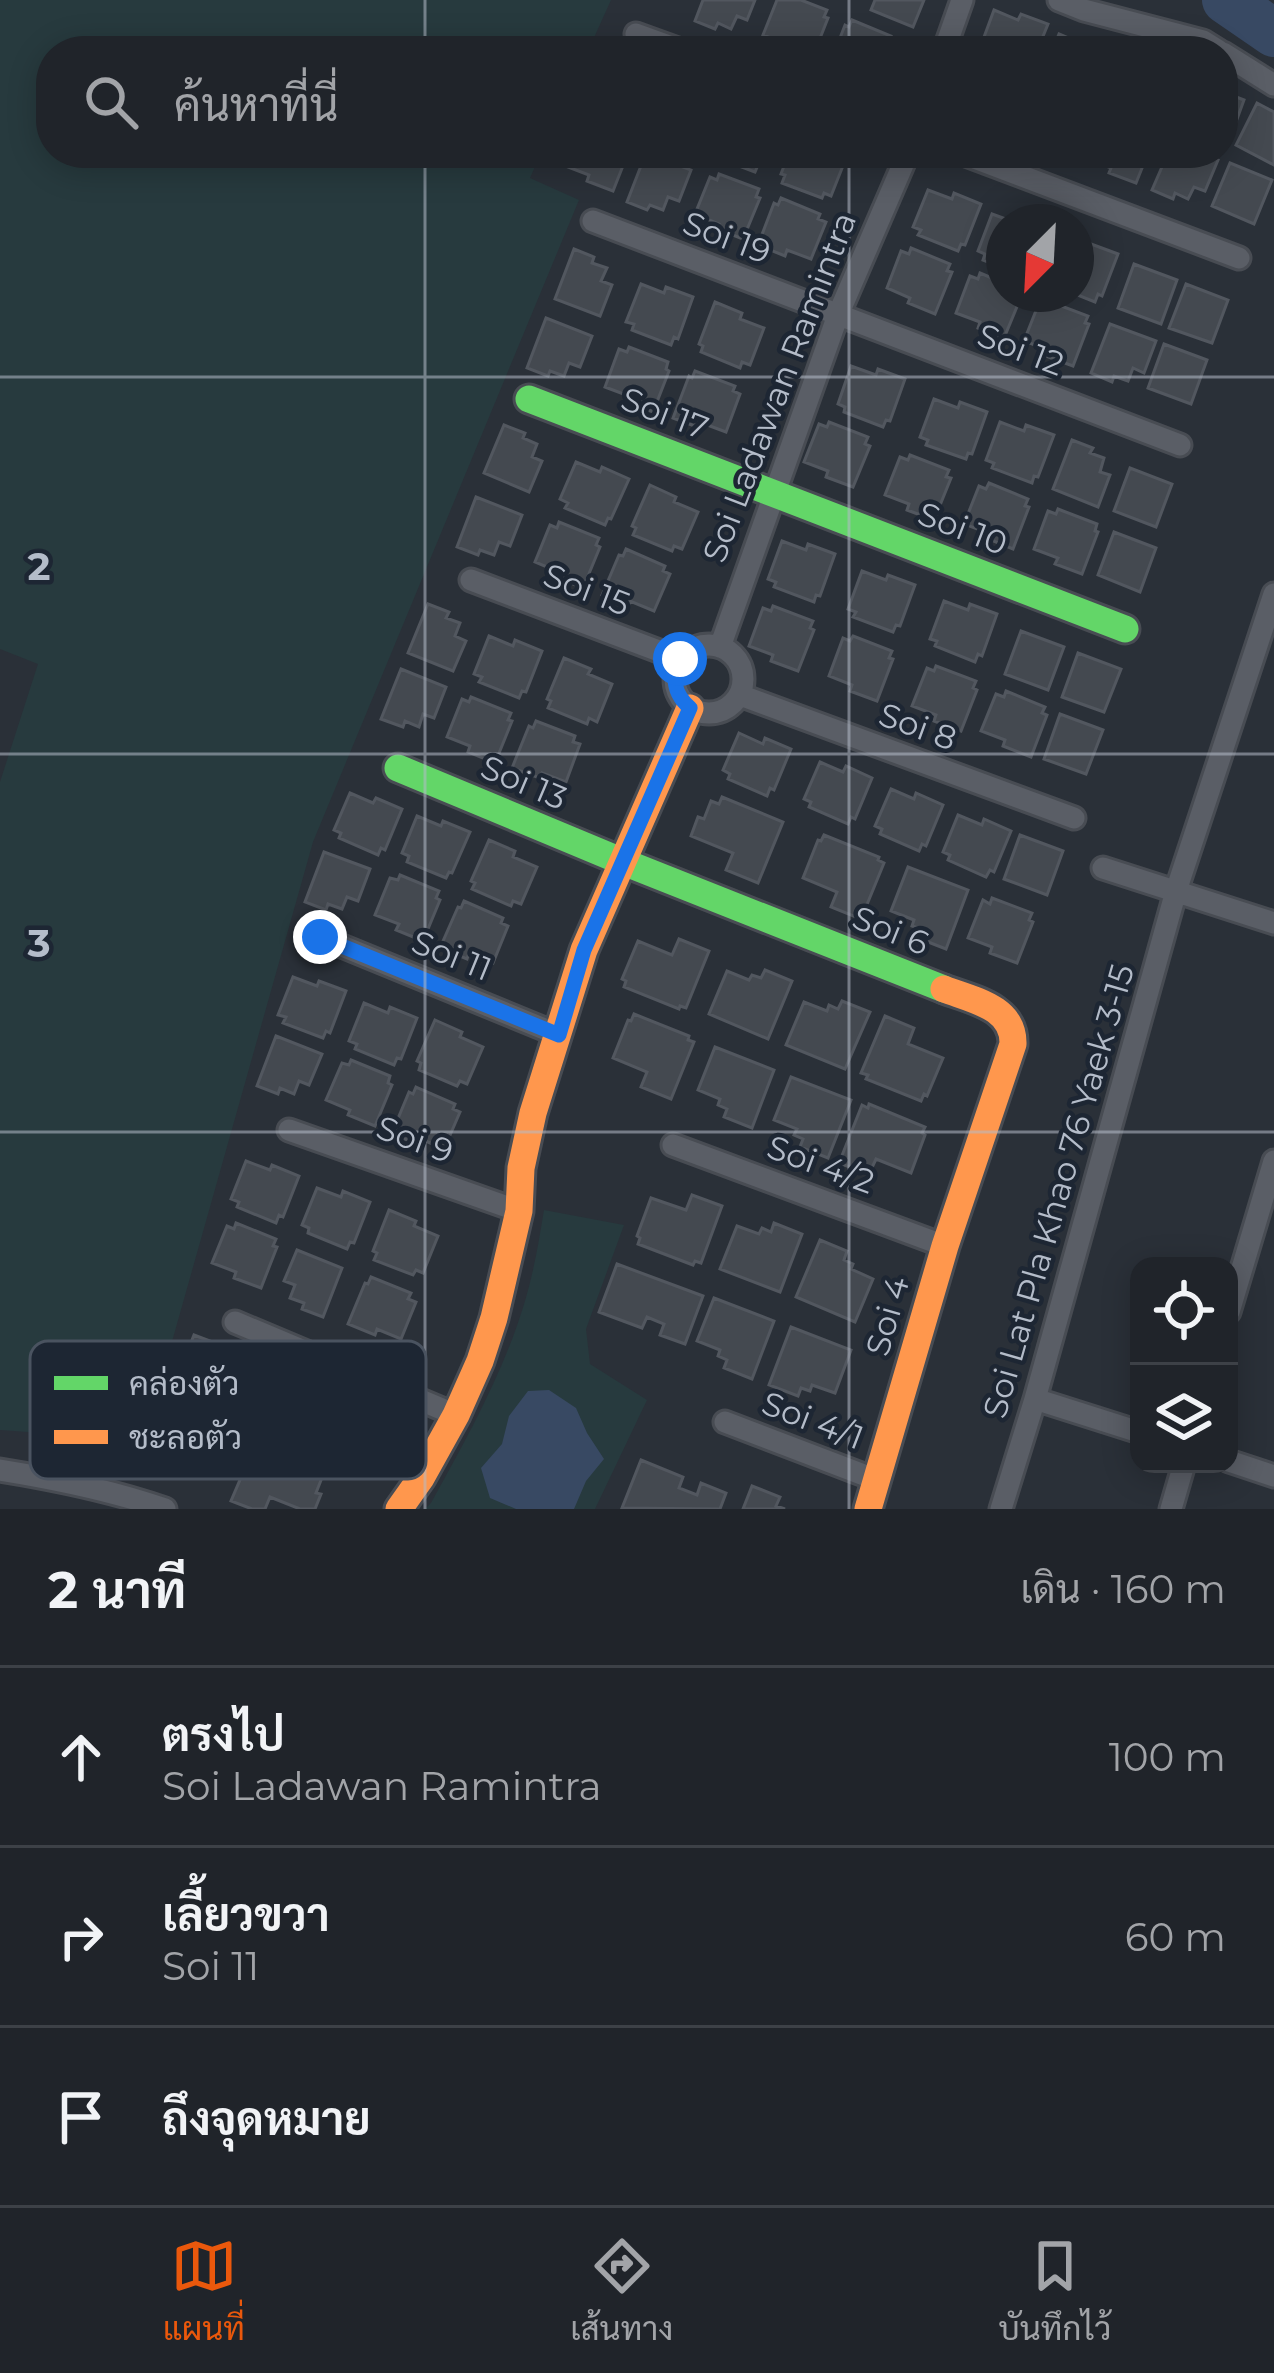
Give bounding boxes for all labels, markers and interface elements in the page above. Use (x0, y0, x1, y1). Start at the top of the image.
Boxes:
search box (36, 36, 1238, 168)
icon: search (78, 69, 144, 135)
text: ค้นหาที่นี่ (174, 77, 338, 132)
street label: Soi 19 (678, 202, 776, 272)
north arrow (986, 204, 1094, 312)
street label: Soi Ladawan Ramintra (694, 206, 864, 568)
street label: Soi 12 (972, 314, 1070, 384)
street label: Soi 17 (616, 378, 714, 448)
street label: Soi 10 (913, 493, 1013, 563)
text: 2 (27, 542, 51, 590)
street label: Soi 15 (538, 554, 636, 624)
route start (653, 632, 707, 686)
street label: Soi 8 (874, 694, 962, 758)
street label: Soi 13 (475, 746, 573, 818)
street label: Soi 6 (847, 897, 935, 963)
route end (293, 910, 347, 964)
text: 3 (26, 919, 51, 967)
street label: Soi 11 (406, 921, 498, 989)
street label: Soi Lat Pla Khao 76 Yaek 3-15 (974, 960, 1142, 1422)
street label: Soi 9 (371, 1107, 459, 1171)
street label: Soi 4/2 (762, 1126, 880, 1202)
map controls (1130, 1257, 1238, 1473)
button: locate (1130, 1257, 1238, 1365)
street label: Soi 4 (857, 1272, 917, 1360)
legend (30, 1341, 426, 1479)
text: คล่องตัว (129, 1363, 239, 1403)
button: layers (1130, 1365, 1238, 1473)
street label: Soi 4/1 (757, 1382, 869, 1458)
text: ชะลอตัว (129, 1417, 242, 1457)
text: 2 นาที (48, 1559, 186, 1621)
text: เดิน · 160 m (1020, 1565, 1226, 1613)
text: ตรงไป (162, 1707, 285, 1762)
icon: ahead (48, 1724, 114, 1790)
text: 100 m (1109, 1733, 1226, 1781)
text: Soi Ladawan Ramintra (162, 1762, 601, 1810)
text: เลี้ยวขวา (162, 1887, 330, 1942)
icon: right (48, 1904, 114, 1970)
text: 60 m (1125, 1913, 1226, 1961)
text: Soi 11 (162, 1942, 259, 1990)
icon: arrive (48, 2084, 114, 2150)
text: ถึงจุดหมาย (162, 2091, 371, 2146)
tab: แผนที่ (163, 2233, 245, 2348)
tab: เส้นทาง (570, 2233, 673, 2348)
tab: บันทึกไว้ (999, 2233, 1111, 2348)

